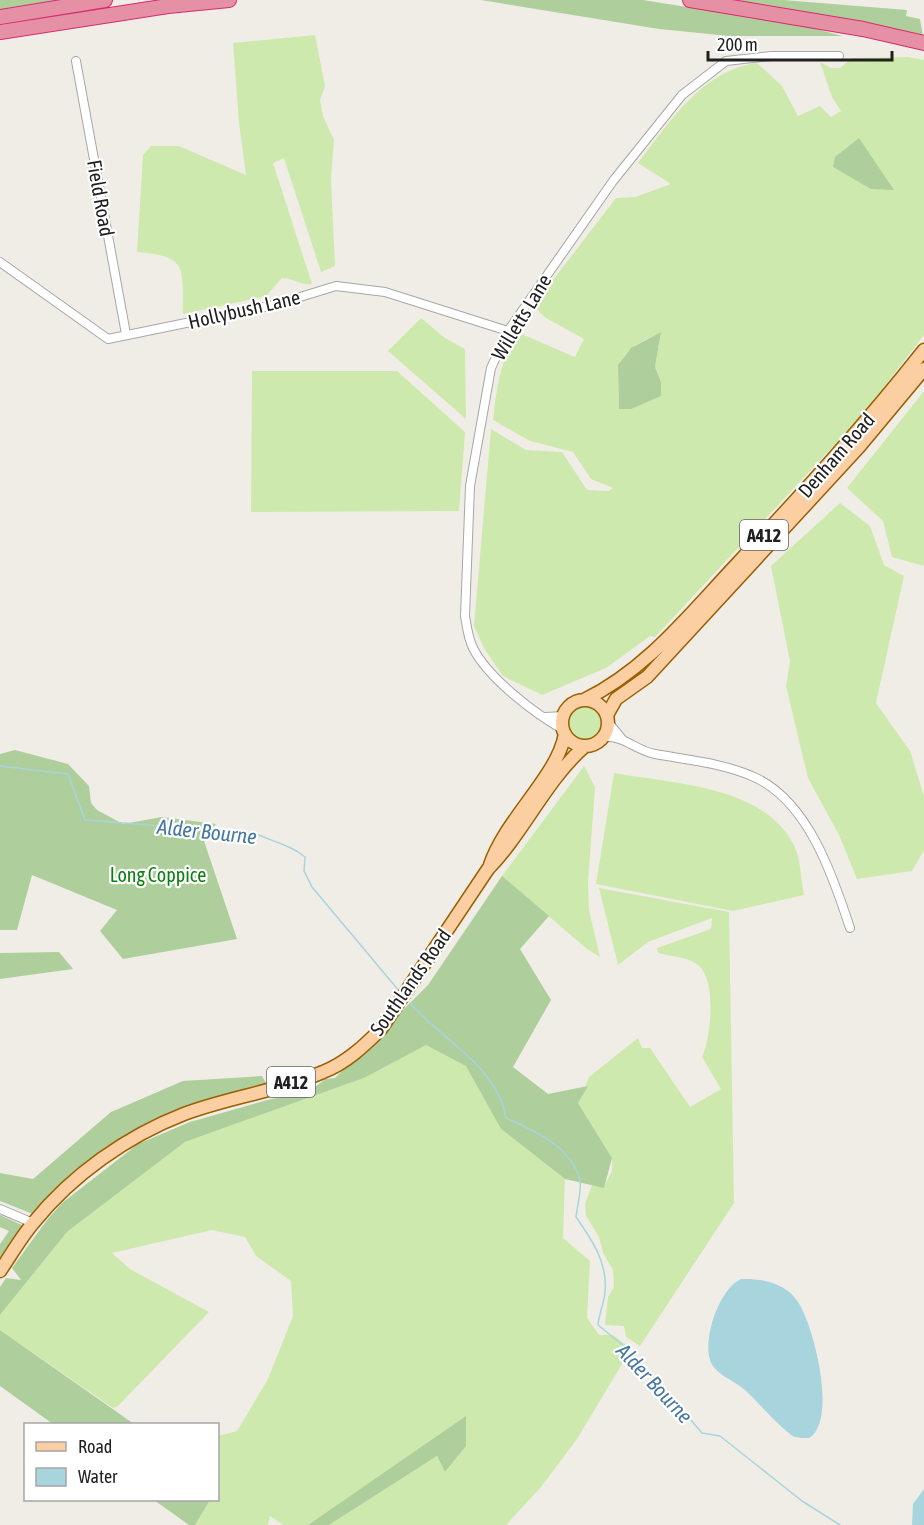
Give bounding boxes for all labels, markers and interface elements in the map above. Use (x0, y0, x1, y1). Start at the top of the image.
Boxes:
scale bar (708, 24, 892, 62)
text: 200 m (717, 34, 758, 55)
street label: Field Road (83, 158, 119, 238)
street label: Willetts Lane (486, 270, 556, 364)
street label: Hollybush Lane (186, 285, 302, 333)
street label: Denham Road (793, 408, 879, 502)
road number: A412 (740, 520, 788, 550)
water label: Alder Bourne (155, 814, 258, 848)
park label: Long Coppice (110, 863, 206, 886)
street label: Southlands Road (365, 924, 455, 1040)
road number: A412 (267, 1067, 315, 1097)
water label: Alder Bourne (611, 1338, 698, 1428)
legend (24, 1423, 219, 1501)
text: Road (78, 1436, 112, 1457)
text: Water (78, 1466, 118, 1487)

